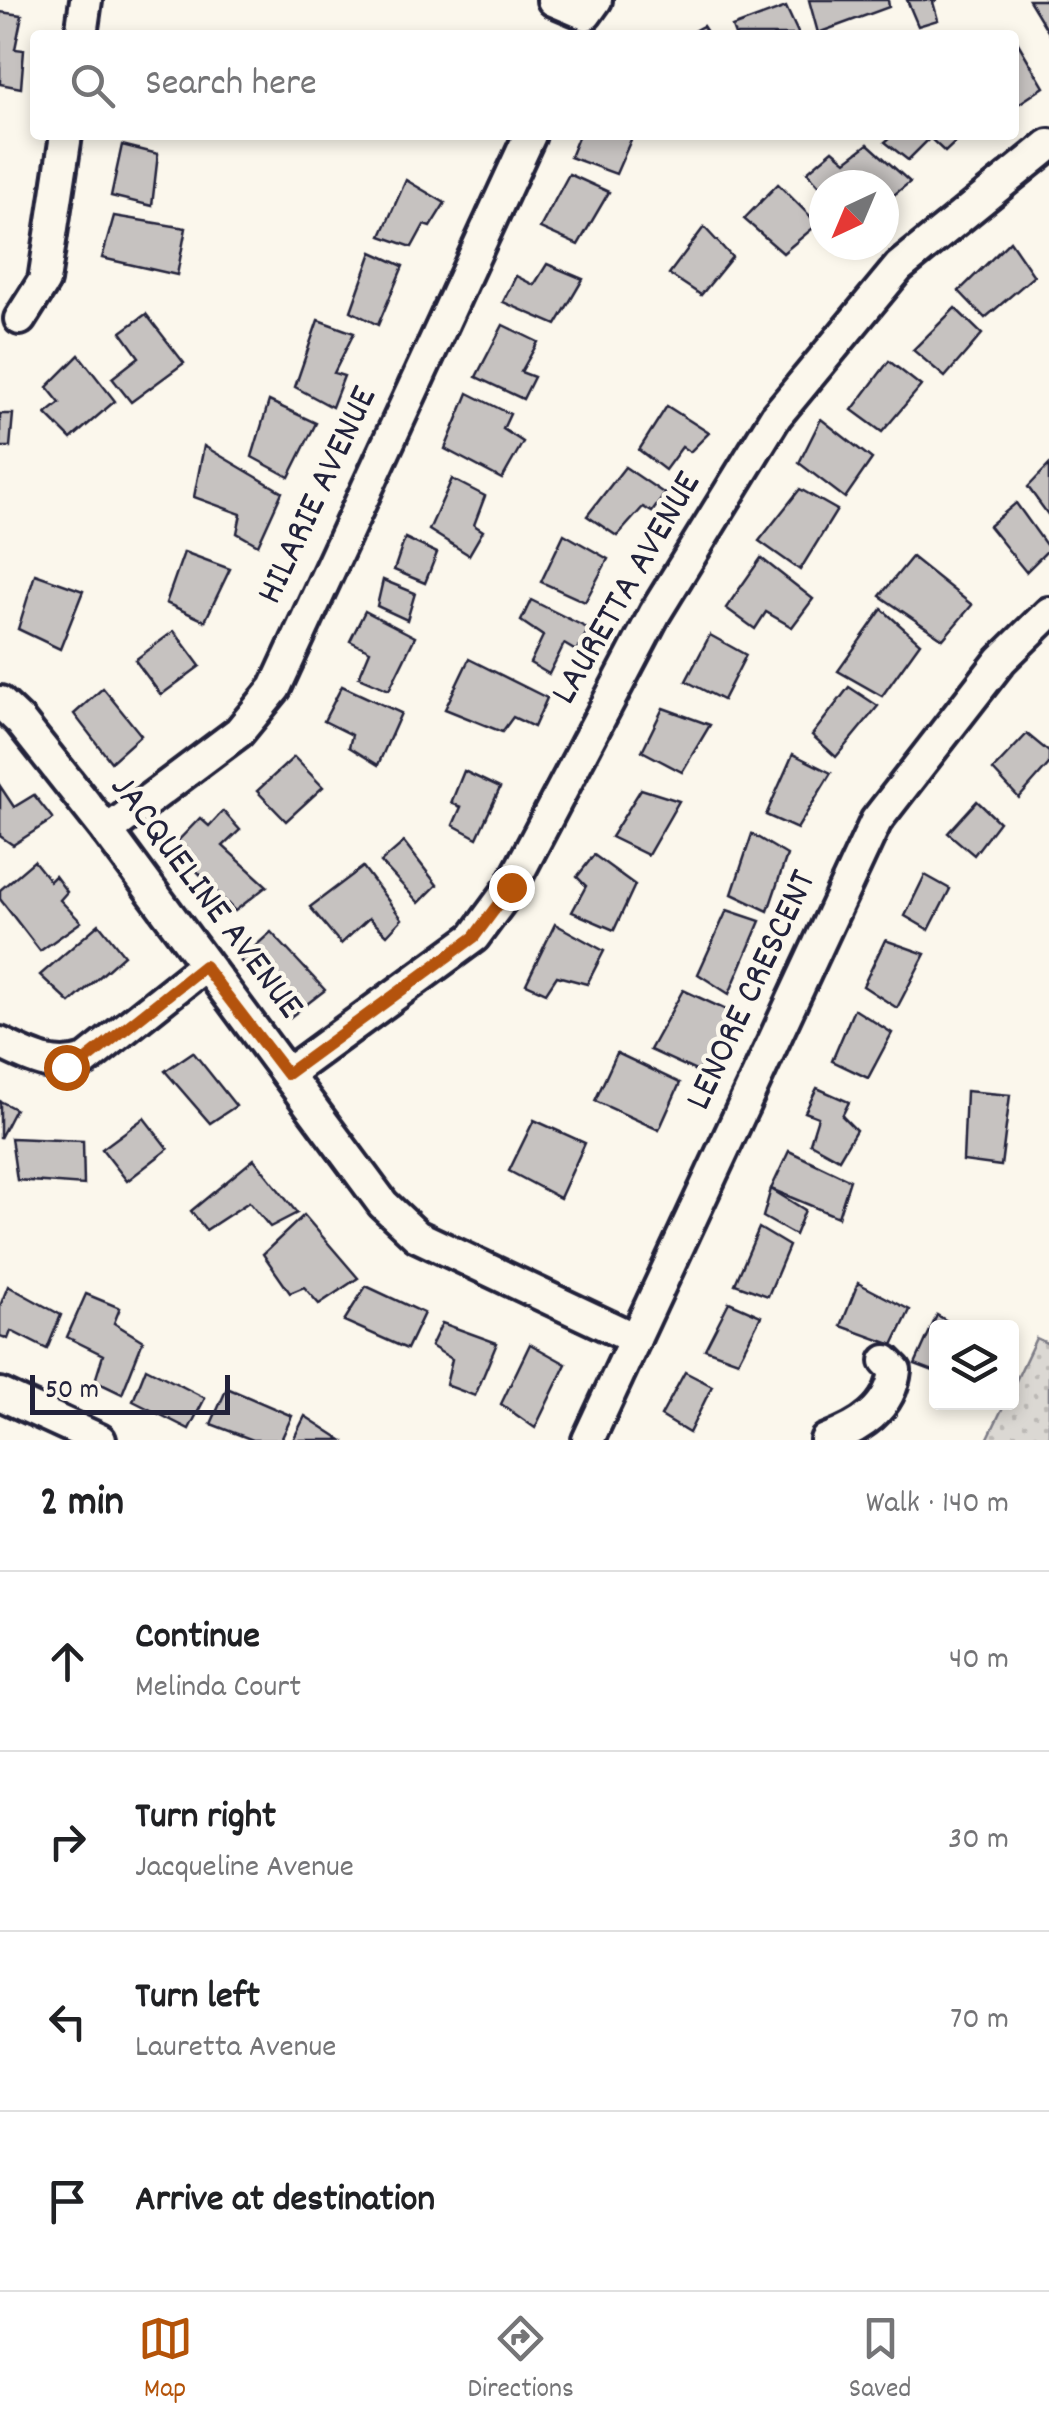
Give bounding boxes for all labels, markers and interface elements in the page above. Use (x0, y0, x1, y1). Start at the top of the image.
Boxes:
search box (30, 30, 1019, 140)
icon: search (65, 58, 120, 113)
text: Search here (145, 58, 317, 113)
north arrow (809, 170, 899, 260)
street label: HILARIE AVENUE (245, 378, 393, 614)
street label: LAURETTA AVENUE (539, 462, 717, 716)
street label: JACQUELINE AVENUE (95, 764, 315, 1032)
street label: LENORE CRESCENT (673, 862, 833, 1120)
route end (489, 865, 535, 911)
route start (44, 1045, 90, 1091)
map controls (929, 1320, 1019, 1410)
button: layers (929, 1320, 1019, 1410)
scale bar (30, 1370, 230, 1414)
text: 50 m (45, 1372, 99, 1412)
text: 2 min (40, 1475, 124, 1535)
text: Walk · 140 m (866, 1482, 1009, 1528)
text: Continue (135, 1611, 260, 1666)
icon: ahead (40, 1634, 95, 1689)
text: 40 m (949, 1638, 1009, 1684)
text: Melinda Court (135, 1666, 301, 1712)
text: Turn right (135, 1791, 276, 1846)
icon: right (40, 1814, 95, 1869)
text: 30 m (948, 1818, 1009, 1864)
text: Jacqueline Avenue (135, 1846, 354, 1892)
text: Turn left (135, 1971, 260, 2026)
icon: left (40, 1994, 95, 2049)
text: 70 m (950, 1998, 1009, 2044)
text: Lauretta Avenue (135, 2026, 336, 2072)
icon: arrive (40, 2174, 95, 2229)
text: Arrive at destination (135, 2174, 435, 2229)
tab: Map (138, 2311, 193, 2411)
tab: Directions (468, 2311, 574, 2411)
tab: Saved (849, 2311, 911, 2411)

